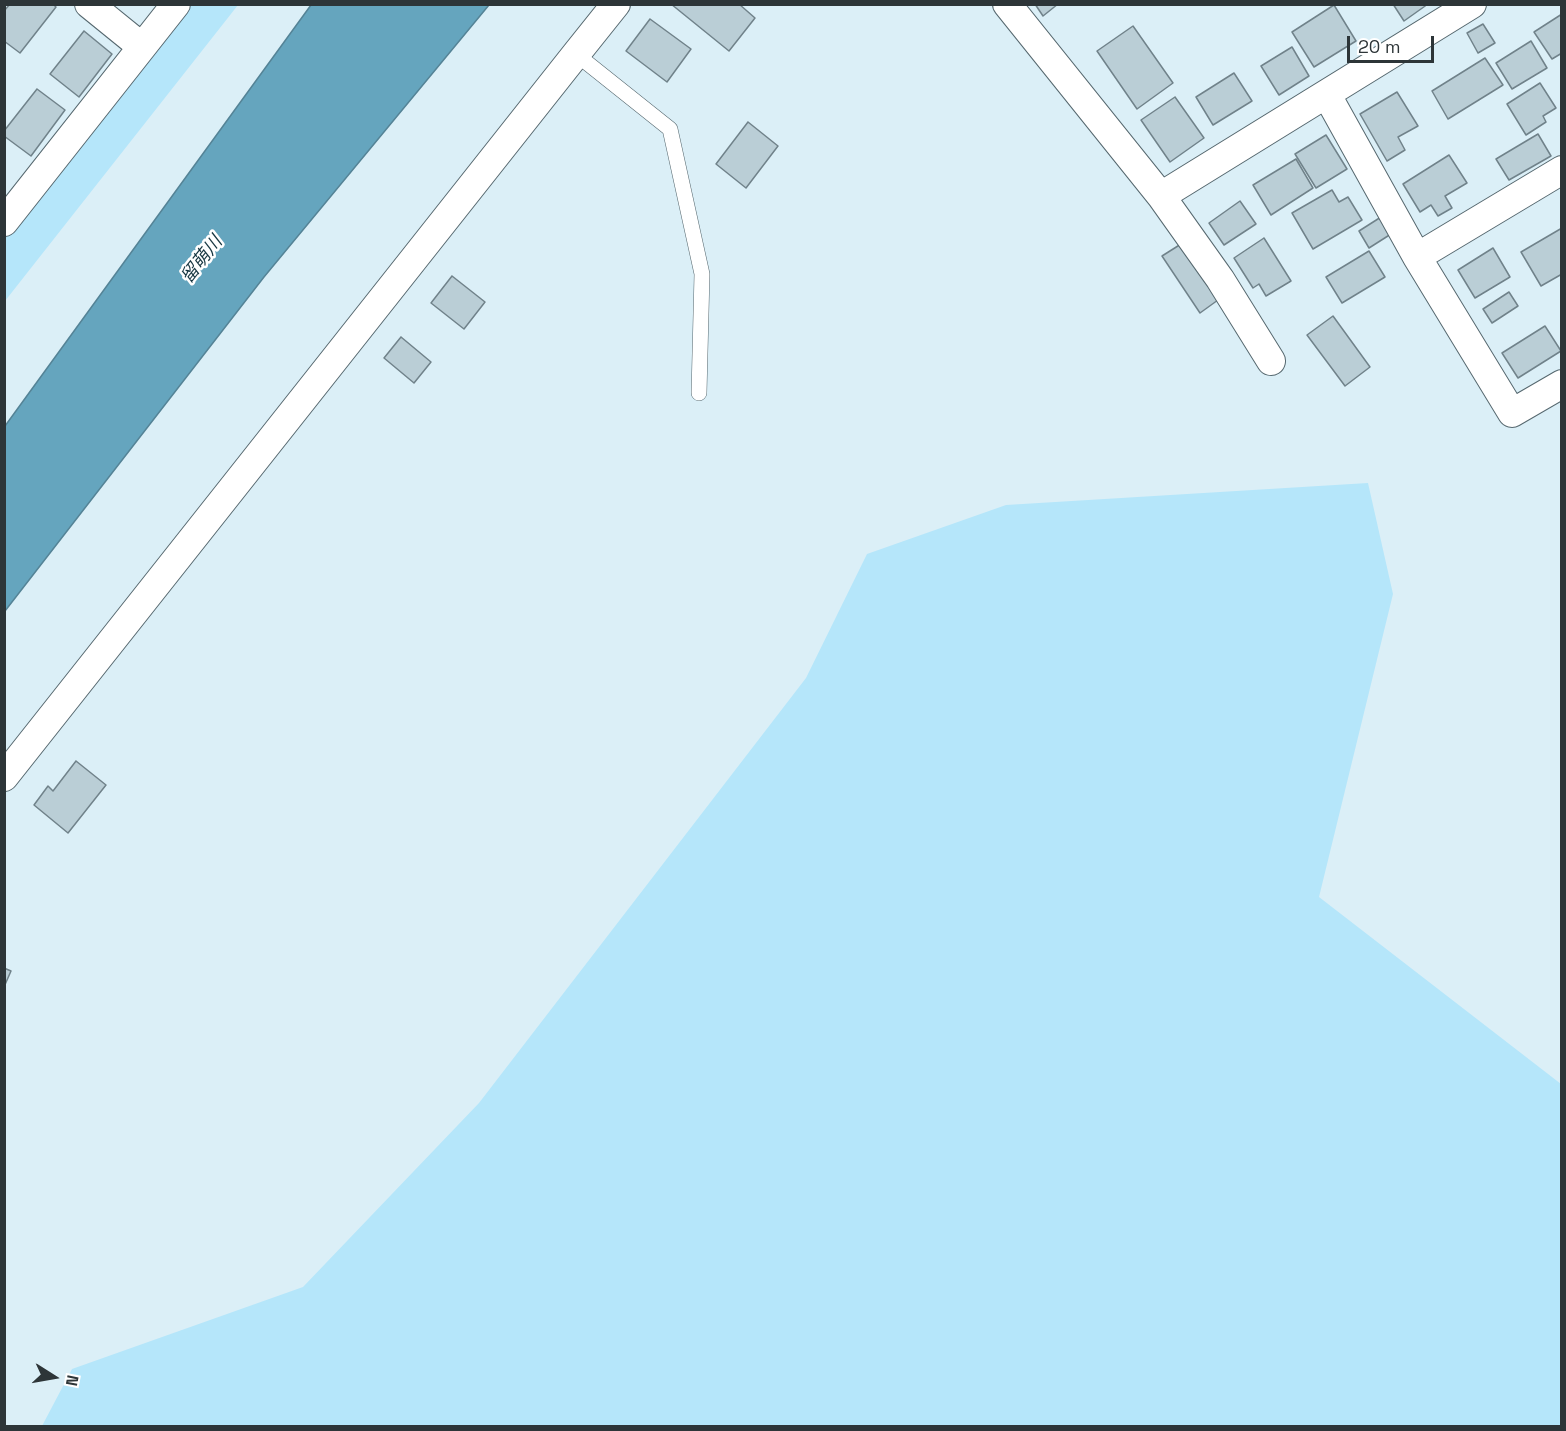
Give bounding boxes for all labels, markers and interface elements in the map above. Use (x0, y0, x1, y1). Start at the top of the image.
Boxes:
scale bar (1350, 24, 1437, 62)
text: 20 m (1358, 35, 1401, 58)
water label: 留萌川 (177, 232, 227, 288)
north arrow (24, 1347, 84, 1407)
text: N (61, 1373, 83, 1388)

